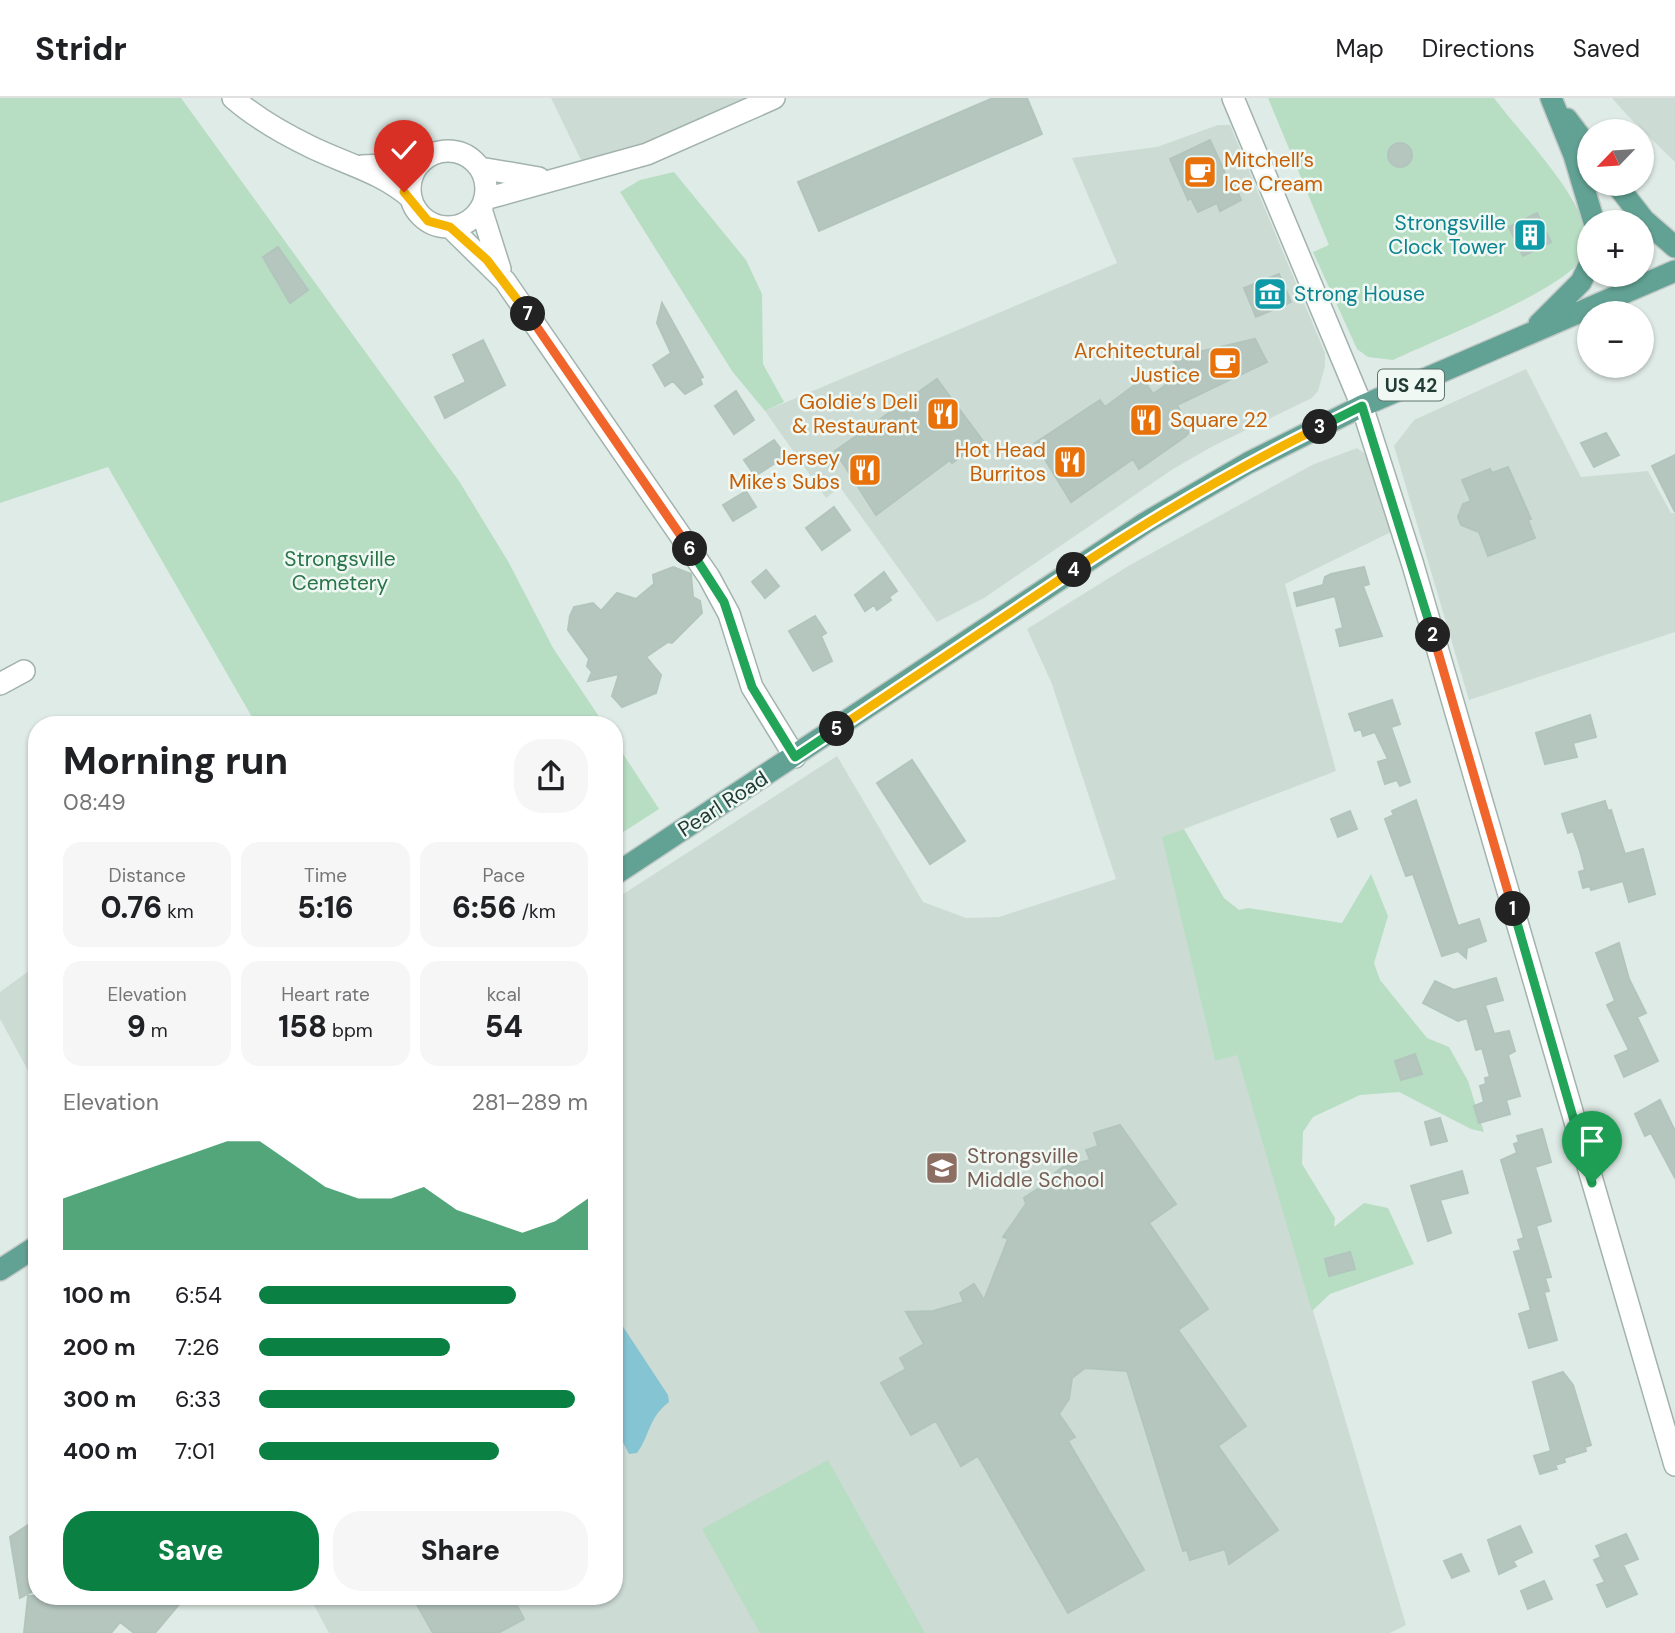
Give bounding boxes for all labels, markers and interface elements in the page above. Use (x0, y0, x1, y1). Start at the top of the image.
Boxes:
text: Stridr (35, 27, 127, 70)
text: Map (1336, 33, 1384, 64)
text: Directions (1422, 33, 1535, 64)
text: Saved (1573, 33, 1640, 64)
north arrow (1577, 119, 1654, 196)
map controls (1577, 119, 1654, 378)
pin (374, 120, 434, 192)
icon: check (385, 131, 423, 169)
place label: Mitchell’s Ice Cream (1224, 146, 1323, 198)
cafe icon: Mitchell’s Ice Cream (1181, 153, 1219, 191)
place label: Strongsville Clock Tower (1388, 209, 1506, 261)
button: + (1577, 210, 1654, 287)
building icon: Strongsville Clock Tower (1511, 216, 1549, 254)
museum icon: Strong House (1251, 275, 1289, 313)
place label: Strong House (1294, 280, 1425, 308)
pin: 7 (510, 296, 546, 332)
text: 7 (522, 301, 533, 326)
button: − (1577, 301, 1654, 378)
place label: Architectural Justice (1074, 337, 1200, 389)
cafe icon: Architectural Justice (1206, 344, 1244, 382)
road number: US 42 (1378, 370, 1444, 400)
place label: Goldie’s Deli & Restaurant (792, 388, 918, 440)
restaurant icon: Goldie’s Deli & Restaurant (924, 395, 962, 433)
restaurant icon: Square 22 (1127, 401, 1165, 439)
place label: Square 22 (1170, 406, 1268, 434)
pin: 3 (1302, 410, 1338, 444)
text: 3 (1314, 414, 1325, 439)
place label: Hot Head Burritos (955, 436, 1046, 488)
restaurant icon: Hot Head Burritos (1051, 443, 1089, 481)
place label: Jersey Mike's Subs (729, 444, 840, 496)
restaurant icon: Jersey Mike's Subs (846, 451, 884, 489)
pin: 6 (672, 532, 708, 566)
text: 6 (683, 536, 696, 561)
park label: Strongsville Cemetery (284, 545, 396, 597)
pin: 4 (1056, 552, 1092, 588)
text: 4 (1067, 557, 1080, 582)
pin: 2 (1416, 618, 1450, 652)
text: 2 (1427, 622, 1438, 647)
pin: 5 (820, 712, 854, 746)
text: 5 (831, 716, 842, 741)
text: Morning run (63, 736, 288, 786)
button: share (514, 739, 588, 813)
street label: Pearl Road (673, 765, 773, 843)
text: 08:49 (63, 787, 126, 817)
text: Distance (109, 863, 186, 888)
text: Time (304, 863, 347, 888)
text: Pace (483, 863, 525, 888)
text: 0.76 (101, 888, 162, 927)
text: 5:16 (297, 888, 354, 927)
text: 6:56 (452, 888, 517, 927)
pin: 1 (1496, 892, 1530, 926)
text: 1 (1509, 896, 1516, 921)
text: km (162, 899, 194, 924)
text: /km (517, 899, 556, 924)
text: Elevation (108, 982, 187, 1007)
text: Heart rate (281, 982, 370, 1007)
text: kcal (487, 982, 521, 1007)
text: 9 (127, 1007, 146, 1046)
text: 158 (278, 1007, 327, 1046)
text: 54 (485, 1007, 523, 1046)
text: m (146, 1018, 168, 1043)
text: bpm (327, 1018, 373, 1043)
text: Elevation (63, 1087, 159, 1117)
text: 281–289 m (472, 1087, 588, 1117)
pin (1562, 1111, 1622, 1183)
icon: arrive (1573, 1122, 1611, 1160)
place label: Strongsville Middle School (967, 1142, 1104, 1194)
school or university icon: Strongsville Middle School (923, 1149, 961, 1187)
text: 100 m (63, 1280, 131, 1310)
text: 6:54 (175, 1280, 222, 1310)
text: 200 m (63, 1332, 136, 1362)
text: 7:26 (175, 1332, 220, 1362)
text: 300 m (63, 1384, 136, 1414)
text: 6:33 (175, 1384, 221, 1414)
text: 400 m (63, 1436, 137, 1466)
text: 7:01 (175, 1436, 215, 1466)
button: Save (63, 1511, 319, 1591)
button: Share (333, 1511, 588, 1591)

